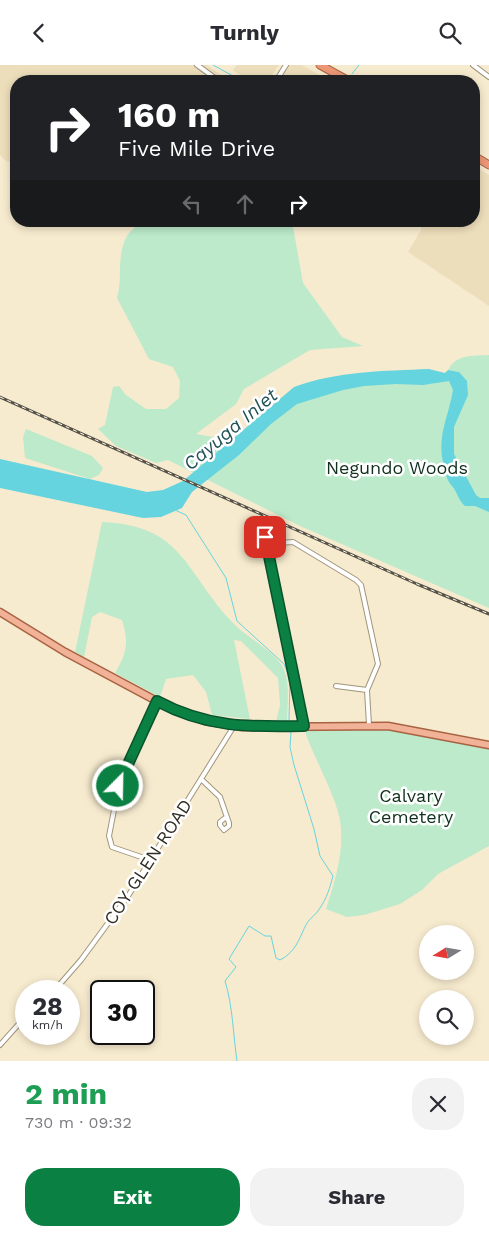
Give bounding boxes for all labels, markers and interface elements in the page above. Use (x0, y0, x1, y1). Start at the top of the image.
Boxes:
icon: back (25, 19, 53, 47)
icon: search (436, 19, 464, 47)
text: Turnly (210, 20, 279, 45)
text: 160 m (118, 94, 220, 136)
icon: right (35, 95, 100, 160)
text: Five Mile Drive (118, 136, 275, 161)
icon: left (178, 190, 206, 218)
icon: ahead (231, 190, 259, 218)
icon: right (284, 190, 312, 218)
water label: Cayuga Inlet (179, 383, 282, 475)
park label: Negundo Woods (326, 457, 468, 478)
pin (244, 516, 286, 558)
icon: arrive (251, 523, 279, 551)
position arrow (91, 759, 143, 811)
park label: Calvary Cemetery (369, 785, 454, 827)
street label: COY GLEN ROAD (99, 795, 196, 928)
north arrow (419, 925, 474, 980)
map controls (419, 925, 474, 1045)
speed limit sign: 30 (90, 980, 155, 1045)
button: search (419, 990, 474, 1045)
text: 28 (32, 992, 63, 1021)
text: km/h (32, 1018, 63, 1032)
text: 2 min (25, 1076, 107, 1111)
button: close (412, 1078, 464, 1130)
text: 730 m · 09:32 (25, 1113, 132, 1132)
button: Exit (25, 1168, 240, 1226)
button: Share (250, 1168, 464, 1226)

